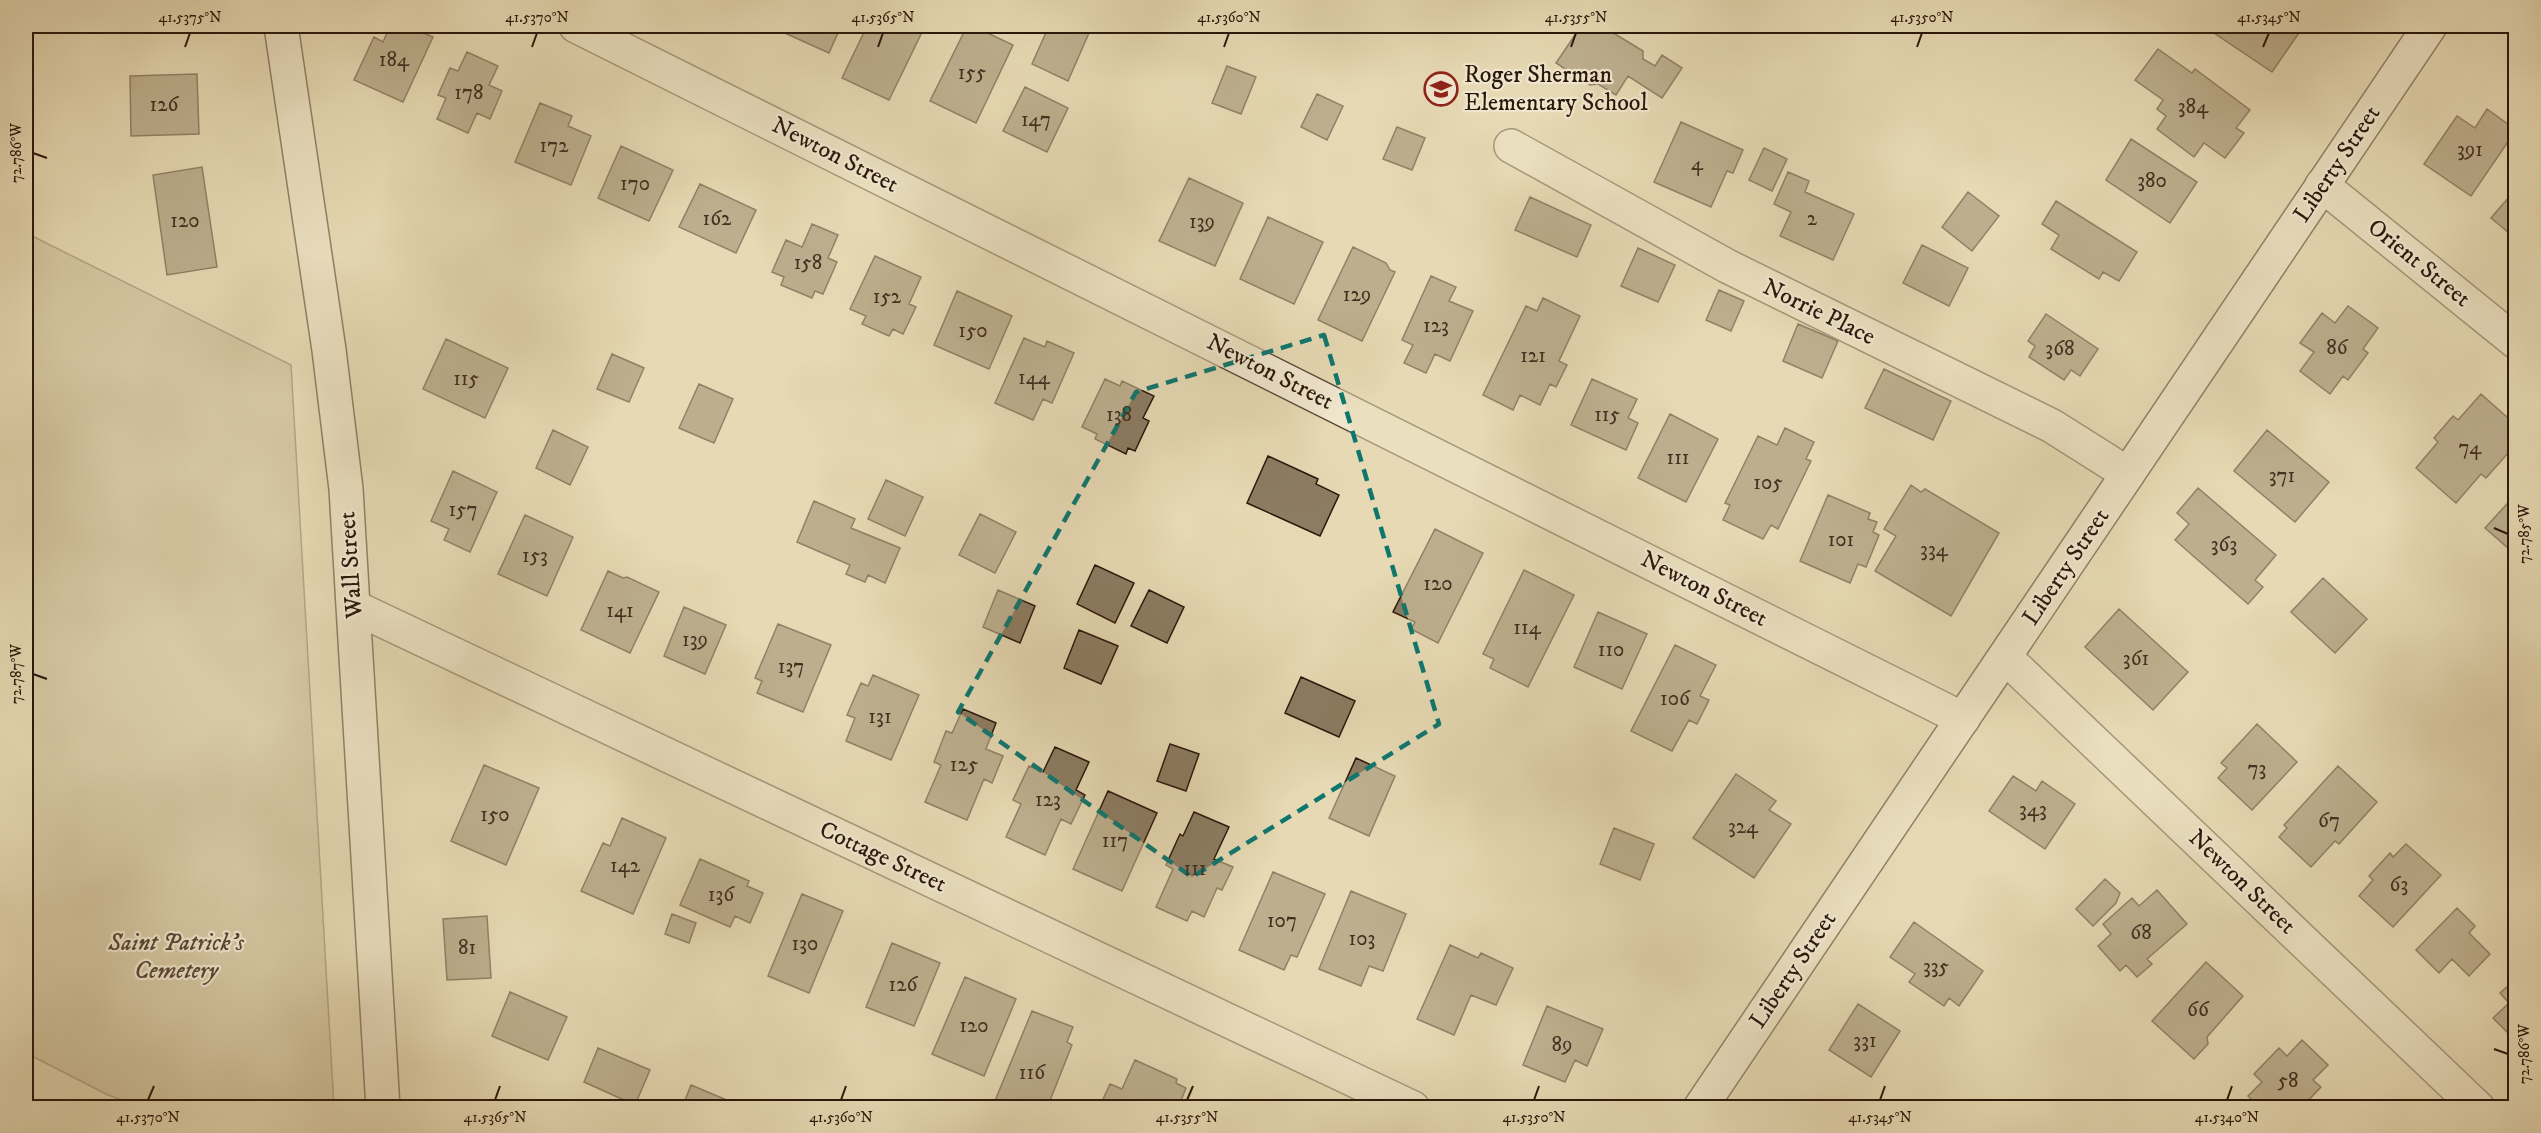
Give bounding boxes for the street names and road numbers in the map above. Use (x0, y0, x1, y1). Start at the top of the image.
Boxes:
street label: Liberty Street (2287, 100, 2387, 228)
street label: Newton Street (767, 110, 904, 200)
street label: Orient Street (2361, 212, 2477, 314)
street label: Norrie Place (1758, 272, 1880, 352)
street label: Newton Street (1202, 327, 1339, 417)
street label: Liberty Street (2016, 503, 2116, 631)
street label: Wall Street (332, 510, 370, 620)
street label: Newton Street (1636, 544, 1773, 634)
street label: Cottage Street (815, 815, 952, 900)
street label: Newton Street (2182, 823, 2302, 941)
street label: Liberty Street (1743, 906, 1843, 1034)

